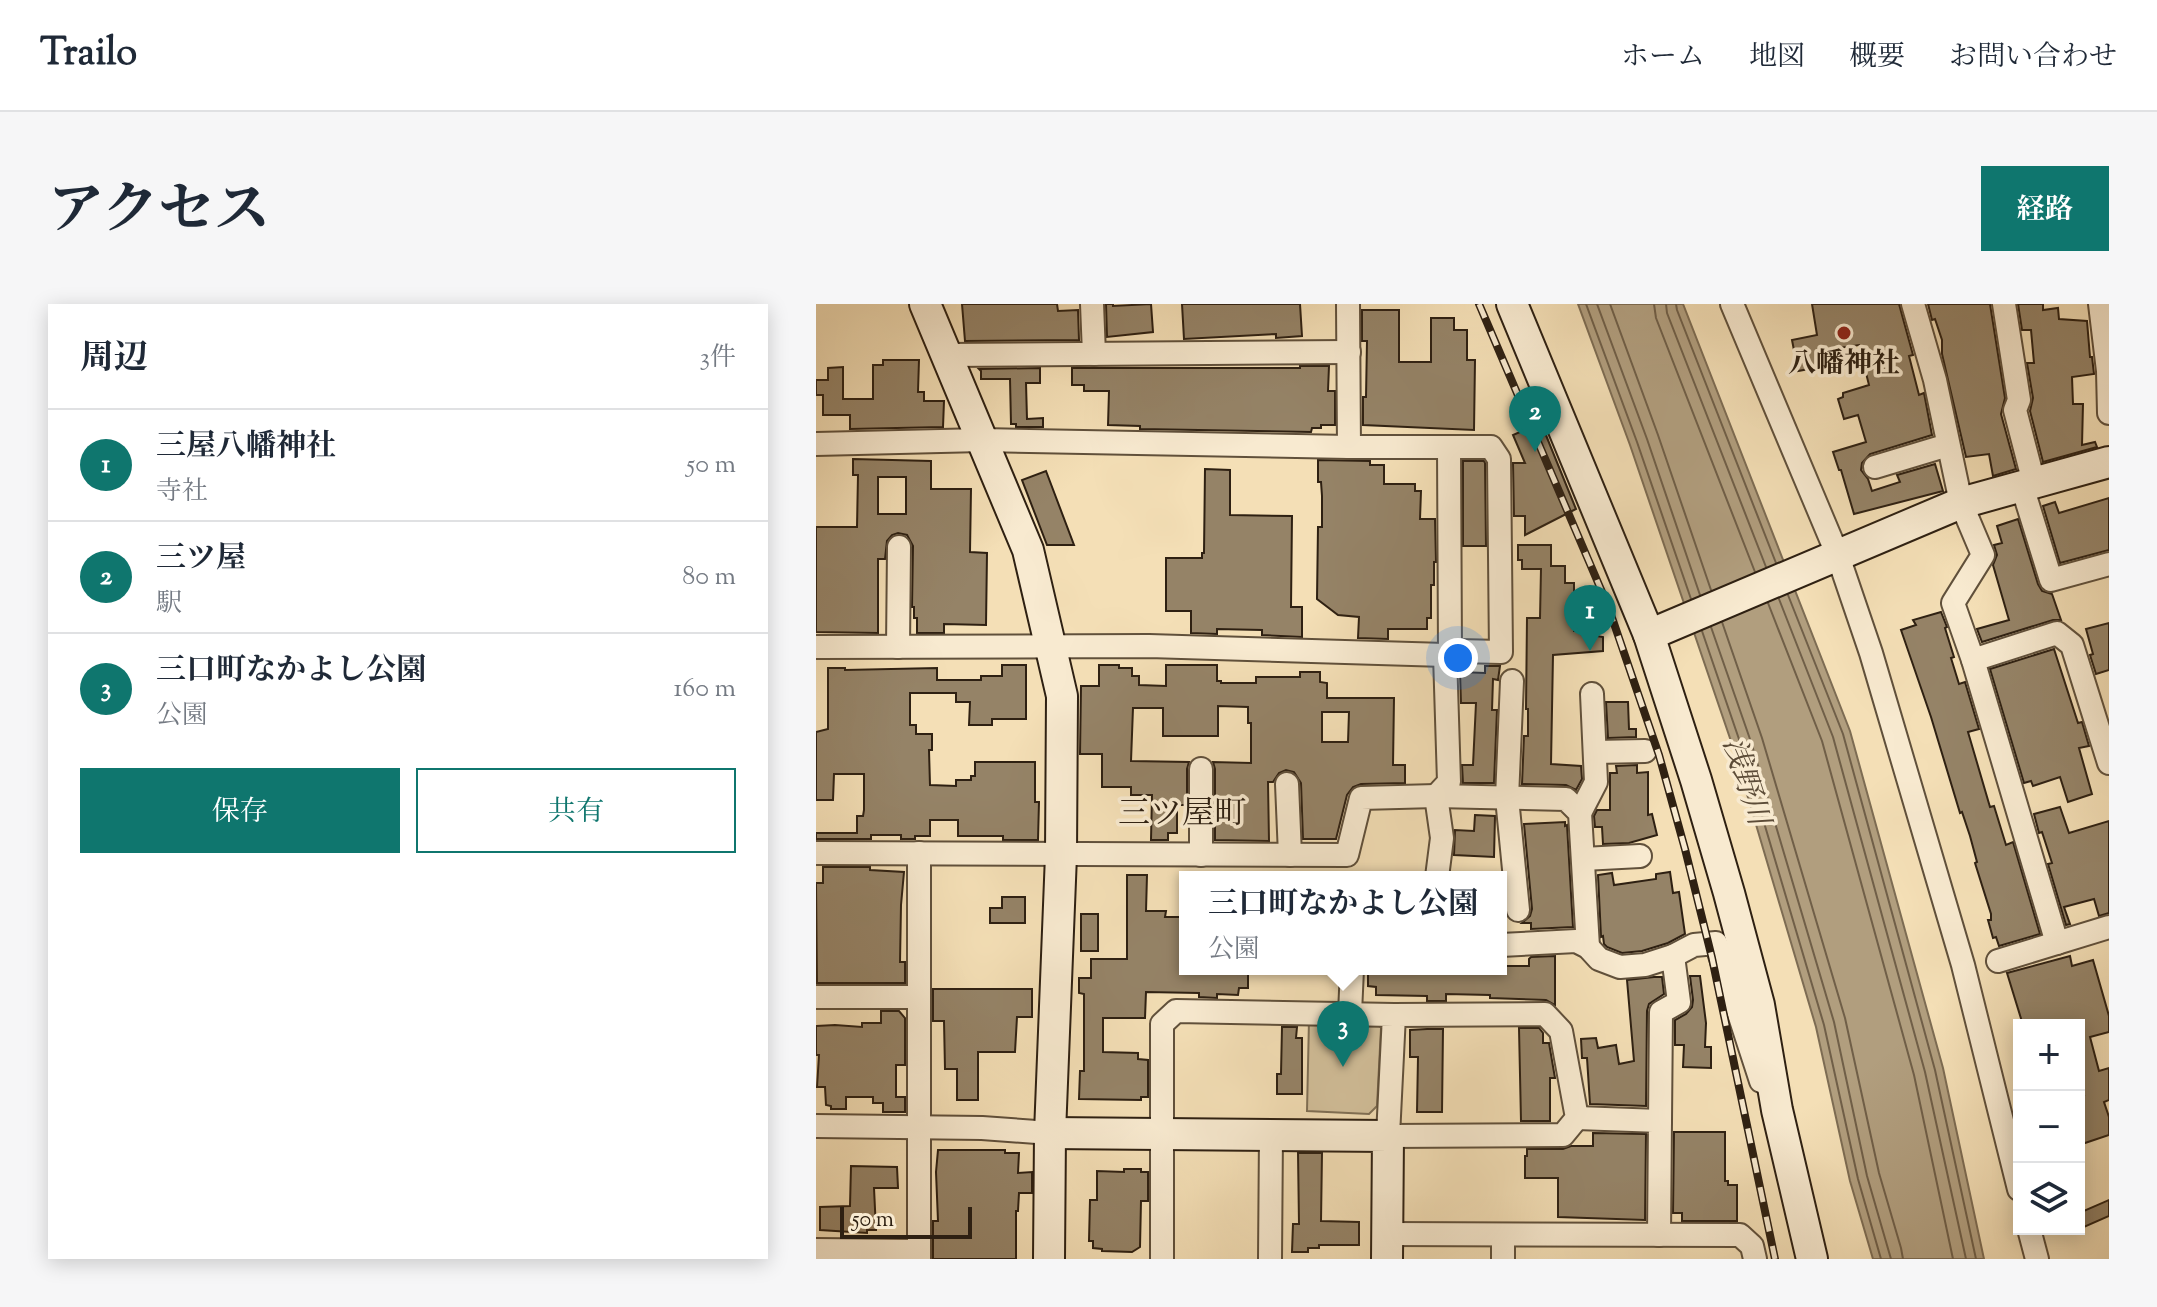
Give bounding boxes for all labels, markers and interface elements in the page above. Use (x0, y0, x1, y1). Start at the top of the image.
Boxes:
text: Trailo (40, 28, 137, 82)
text: ホーム (1621, 38, 1705, 78)
text: 地図 (1749, 38, 1805, 78)
text: 概要 (1849, 38, 1905, 78)
text: お問い合わせ (1949, 38, 2117, 78)
button: 経路 (1981, 166, 2109, 251)
text: アクセス (48, 173, 270, 254)
marker: 八幡神社 (1835, 324, 1853, 342)
text: 周辺 (80, 335, 148, 384)
text: 3件 (699, 340, 736, 377)
place label: 八幡神社 (1788, 345, 1900, 385)
pin: 2 (1509, 386, 1561, 452)
text: 三屋八幡神社 (156, 426, 336, 469)
text: 1 (102, 447, 110, 484)
text: 50 m (686, 447, 736, 484)
text: 寺社 (156, 474, 208, 511)
text: 三ツ屋 (156, 538, 246, 581)
text: 2 (100, 559, 112, 596)
text: 80 m (682, 559, 736, 596)
pin: 1 (1564, 585, 1616, 651)
text: 駅 (156, 586, 182, 623)
your location (1438, 638, 1478, 678)
text: 三口町なかよし公園 (156, 650, 426, 693)
text: 3 (101, 671, 111, 708)
text: 160 m (673, 671, 736, 708)
text: 公園 (156, 698, 208, 735)
water label: 浅野川 (1710, 732, 1780, 834)
button: 保存 (80, 768, 400, 853)
button: 共有 (416, 768, 736, 853)
district label: 三ツ屋町 (1118, 792, 1246, 838)
popup (1179, 871, 1507, 975)
text: 三口町なかよし公園 (1208, 884, 1478, 927)
text: 公園 (1208, 932, 1260, 969)
pin: 3 (1317, 1001, 1369, 1067)
map controls (2013, 1019, 2085, 1235)
button: + (2013, 1019, 2085, 1091)
button: − (2013, 1091, 2085, 1163)
button: layers (2013, 1163, 2085, 1235)
scale bar (840, 1203, 972, 1239)
text: 50 m (852, 1205, 894, 1237)

